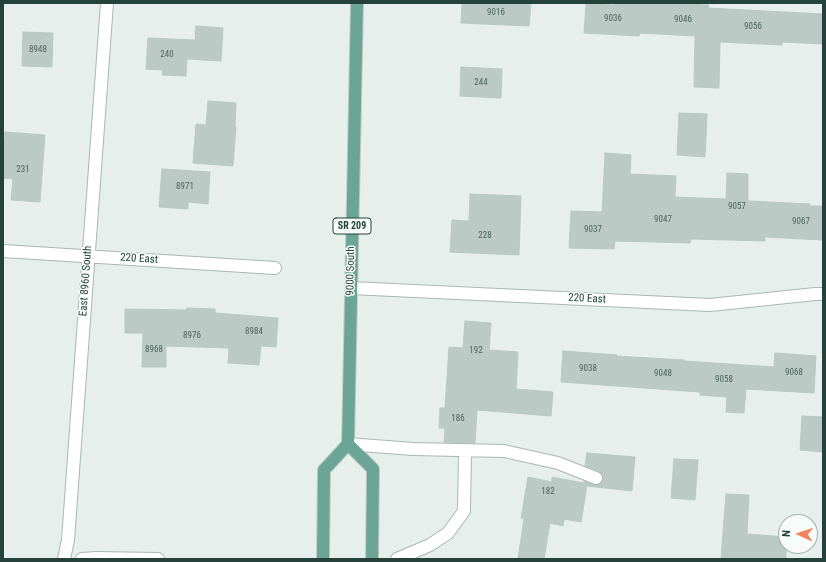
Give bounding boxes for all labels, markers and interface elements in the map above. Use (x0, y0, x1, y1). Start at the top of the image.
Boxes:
house number: 9016 (487, 8, 505, 18)
house number: 9036 (604, 14, 622, 24)
house number: 9046 (674, 15, 692, 25)
house number: 9056 (744, 22, 762, 32)
house number: 8948 (29, 45, 47, 55)
house number: 240 (160, 50, 174, 60)
house number: 244 (474, 78, 488, 88)
house number: 231 (16, 165, 30, 175)
house number: 8971 (176, 182, 194, 192)
house number: 9057 (728, 202, 746, 212)
house number: 9047 (654, 215, 672, 225)
house number: 9067 (792, 217, 810, 227)
road number: SR 209 (333, 218, 371, 234)
house number: 9037 (584, 225, 602, 235)
house number: 228 (478, 231, 492, 241)
street label: East 8960 South (77, 245, 95, 317)
street label: 9000 South (344, 246, 358, 296)
street label: 220 East (120, 251, 158, 267)
street label: 220 East (568, 291, 606, 307)
house number: 8984 (245, 327, 263, 337)
house number: 8976 (183, 331, 201, 341)
house number: 8968 (145, 345, 163, 355)
house number: 192 (469, 346, 483, 356)
house number: 9038 (579, 364, 597, 374)
house number: 9068 (785, 368, 803, 378)
house number: 9048 (654, 369, 672, 379)
house number: 9058 (715, 375, 733, 385)
house number: 186 (451, 414, 465, 424)
house number: 182 (541, 487, 555, 497)
north arrow (778, 514, 818, 554)
text: N (780, 530, 793, 537)

